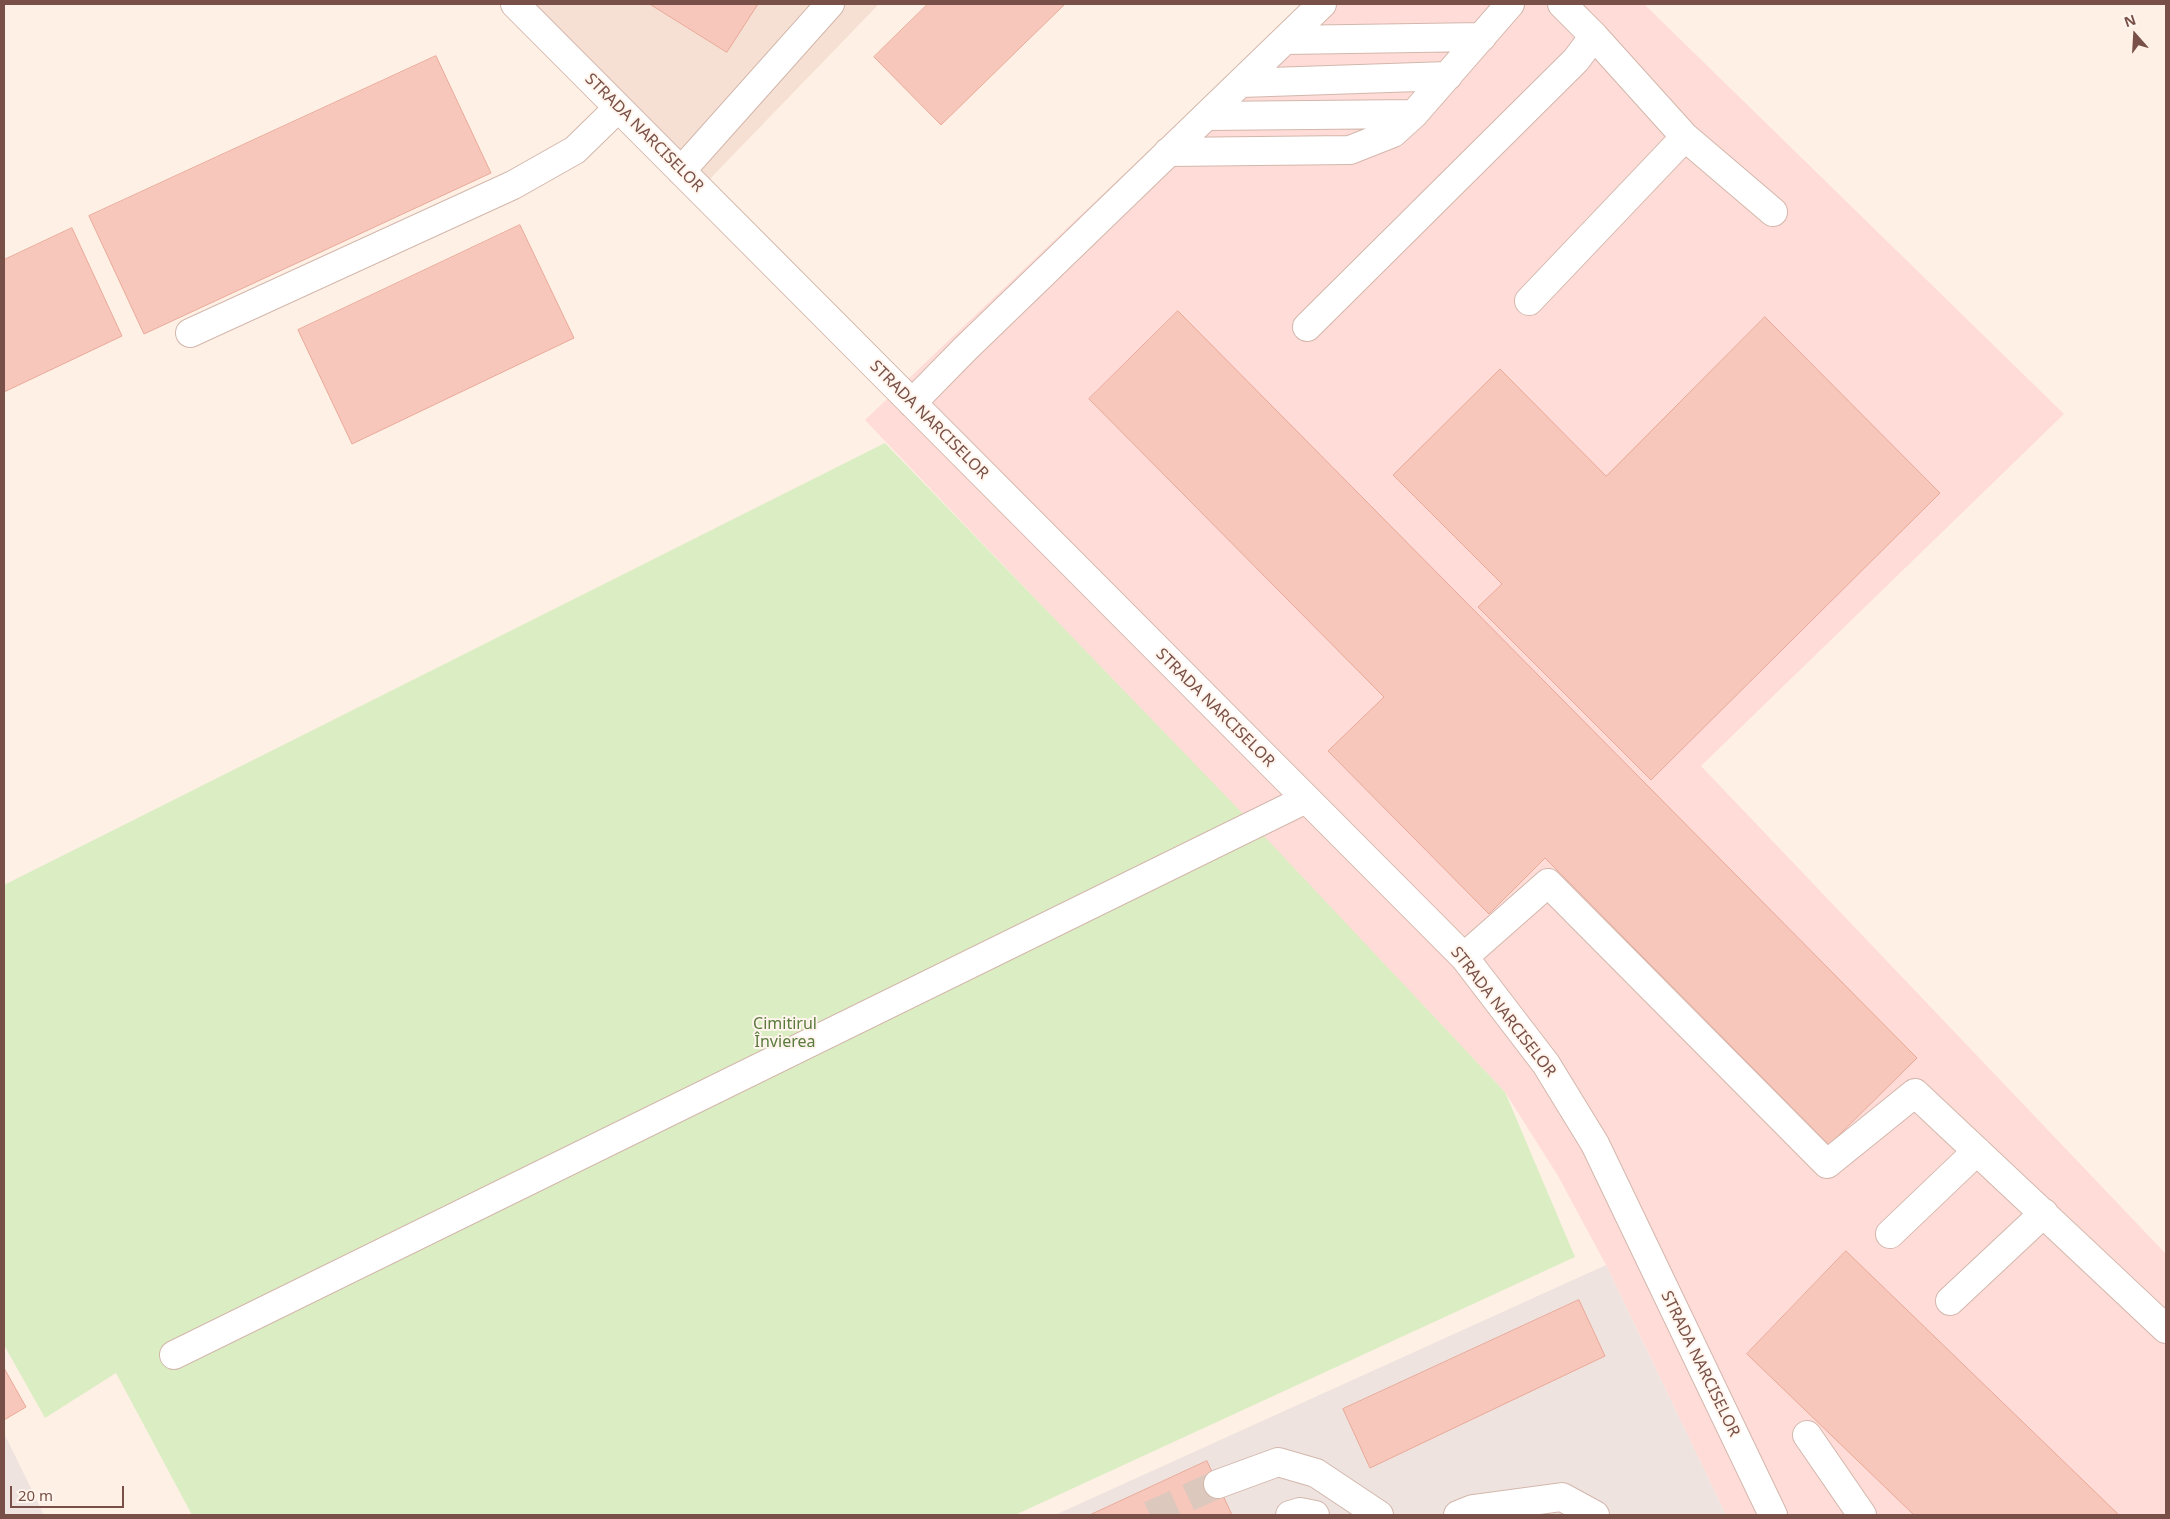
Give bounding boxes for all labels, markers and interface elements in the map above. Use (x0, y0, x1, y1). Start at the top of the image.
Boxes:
north arrow (2110, 10, 2160, 60)
text: N (2121, 10, 2138, 31)
street label: STRADA NARCISELOR (581, 70, 707, 196)
street label: STRADA NARCISELOR (866, 357, 992, 483)
street label: STRADA NARCISELOR (1152, 645, 1278, 771)
street label: STRADA NARCISELOR (1446, 943, 1560, 1081)
park label: Cimitirul Învierea (753, 1014, 817, 1052)
street label: STRADA NARCISELOR (1656, 1288, 1744, 1440)
scale bar (12, 1476, 126, 1508)
text: 20 m (18, 1485, 53, 1505)

